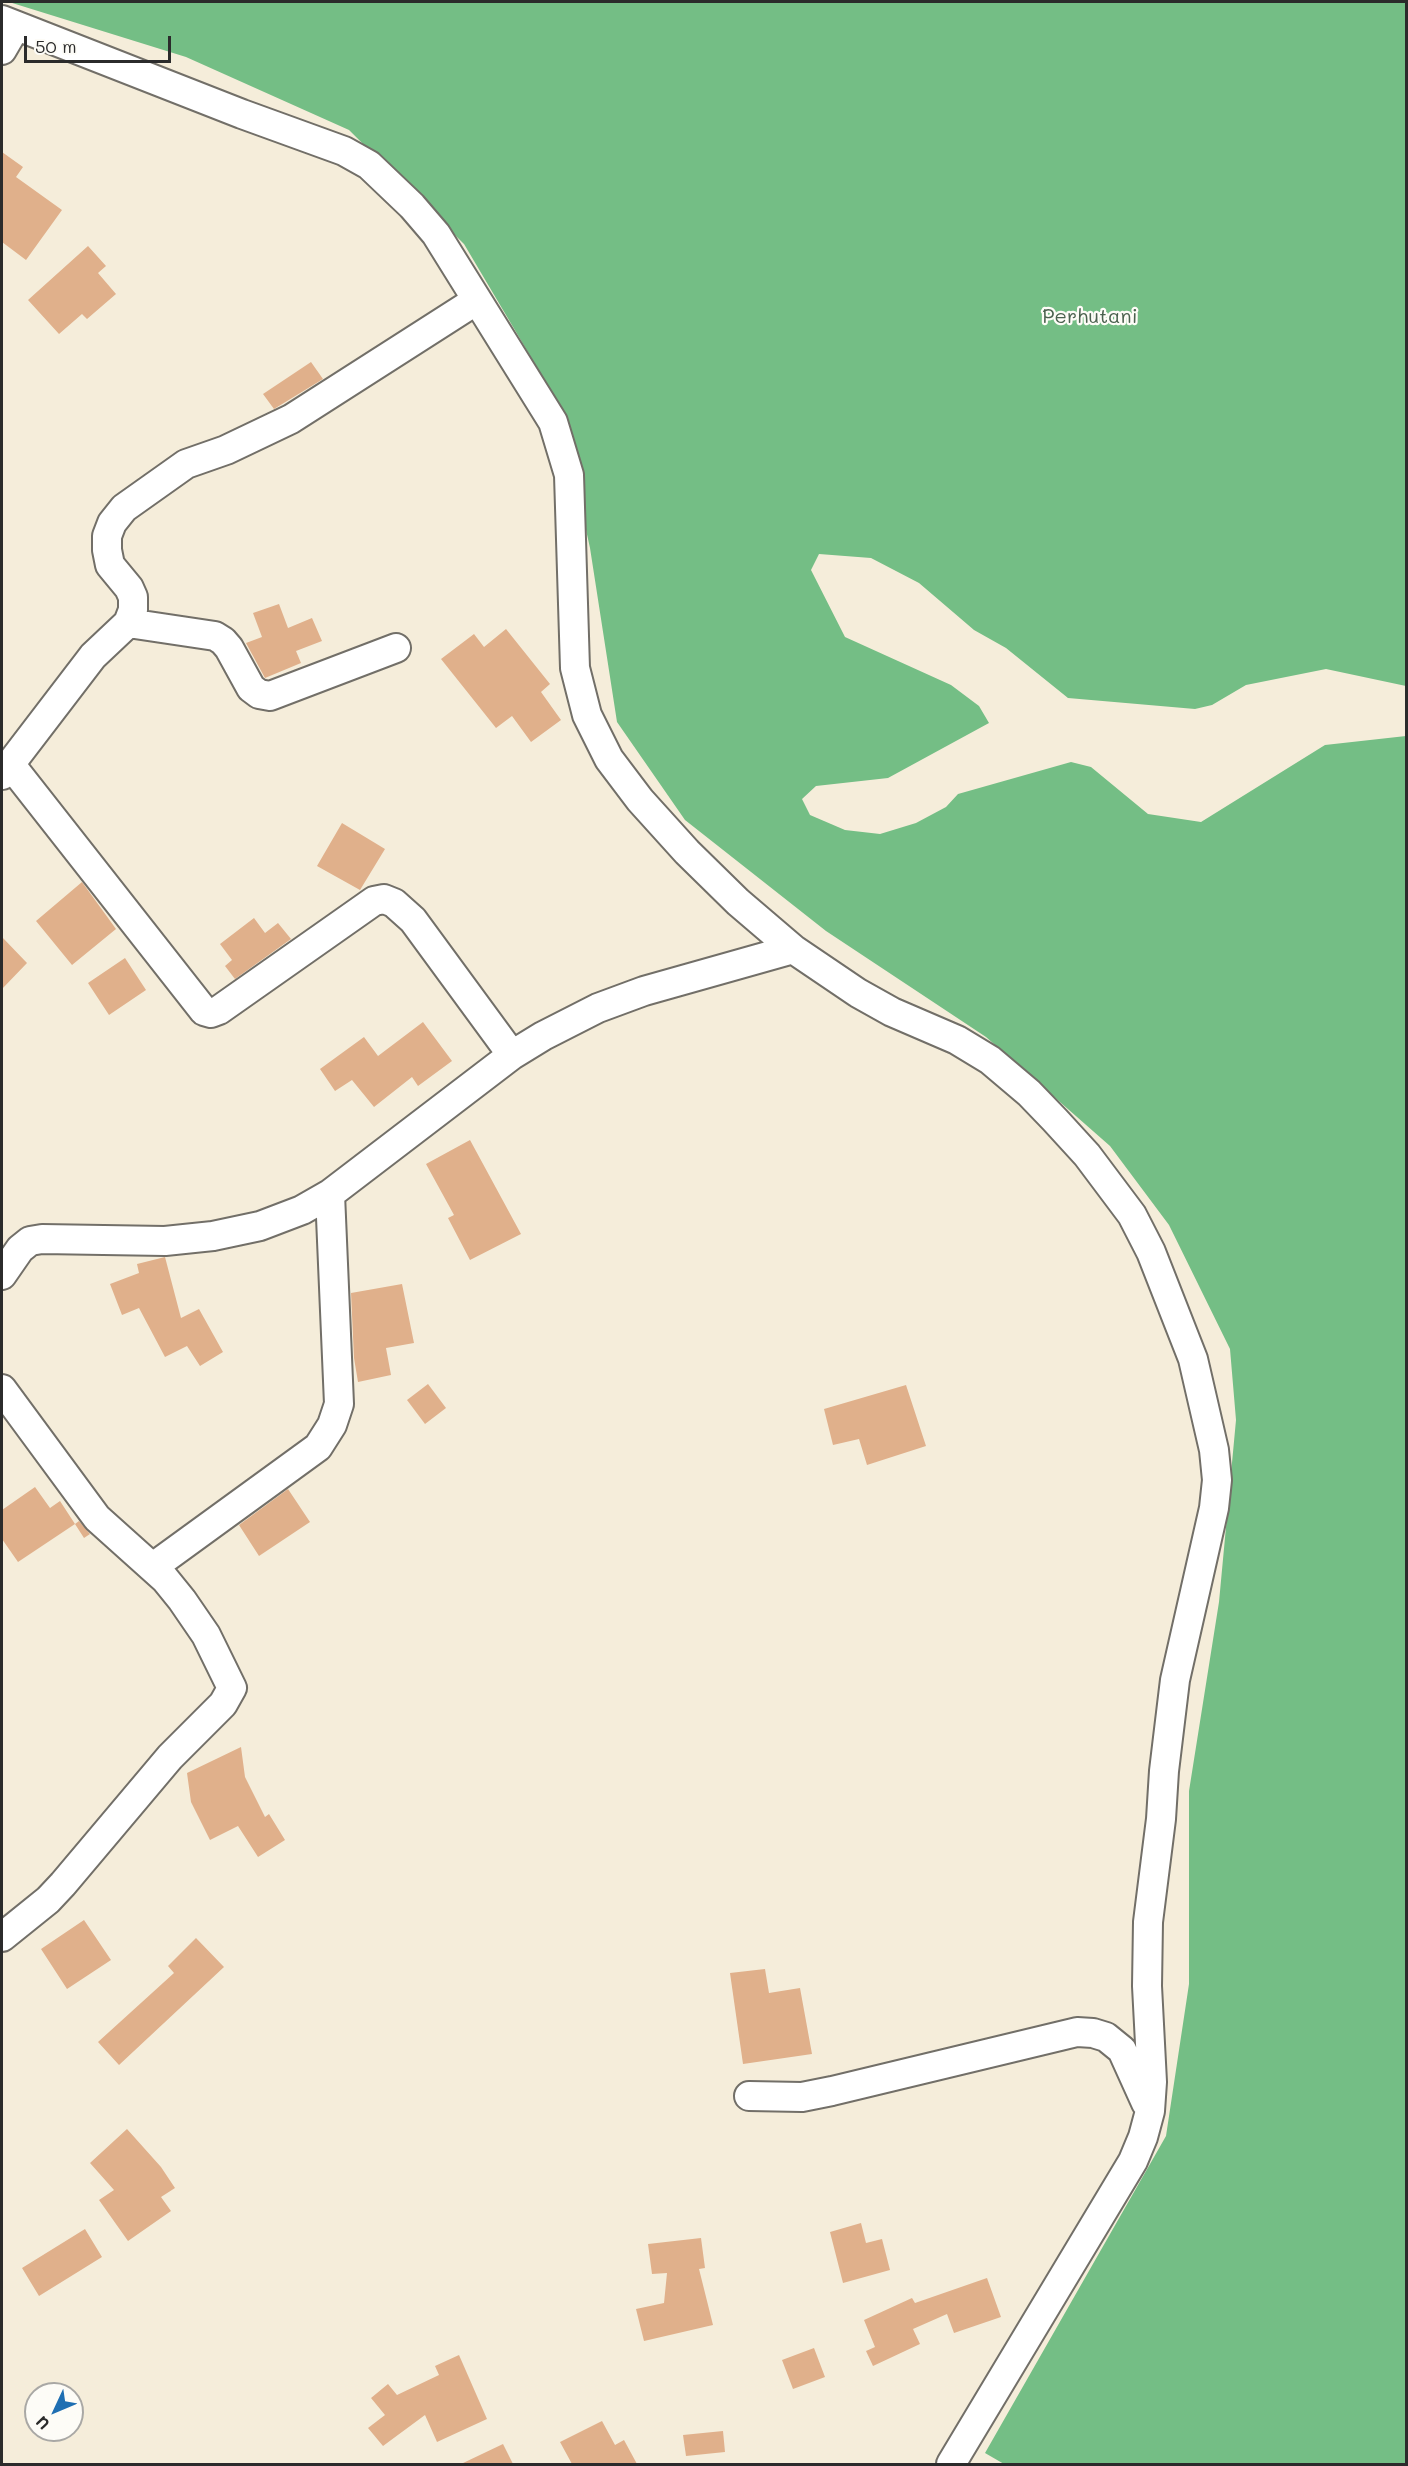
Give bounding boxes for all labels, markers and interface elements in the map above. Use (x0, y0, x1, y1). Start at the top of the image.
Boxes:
scale bar (27, 24, 174, 62)
text: 50 m (35, 34, 77, 58)
park label: Perhutani (1042, 305, 1138, 329)
north arrow (24, 2382, 84, 2442)
text: U (31, 2412, 54, 2435)

